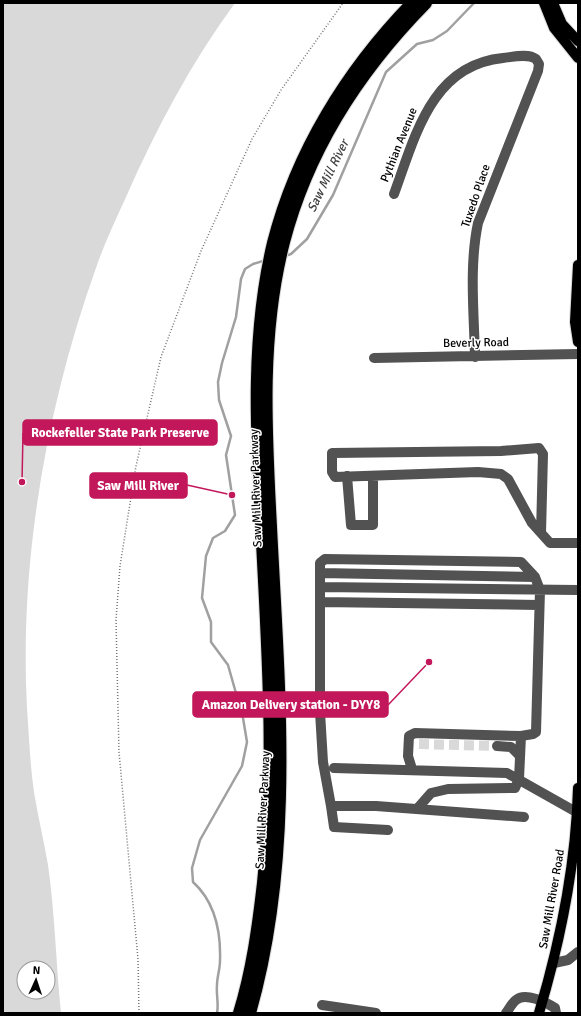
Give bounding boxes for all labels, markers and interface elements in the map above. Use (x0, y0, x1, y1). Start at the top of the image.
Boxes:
street label: Pythian Avenue (377, 105, 421, 185)
water label: Saw Mill River (304, 135, 353, 215)
street label: Tuxedo Place (458, 162, 494, 230)
street label: Beverly Road (443, 335, 509, 351)
callout: Rockefeller State Park Preserve (23, 420, 217, 445)
text: Rockefeller State Park Preserve (31, 425, 210, 441)
street label: Saw Mill River Parkway (246, 428, 266, 547)
callout: Saw Mill River (90, 473, 187, 498)
text: Saw Mill River (97, 478, 180, 494)
callout: Amazon Delivery station - DYY8 (193, 692, 388, 717)
text: Amazon Delivery station - DYY8 (202, 697, 380, 713)
street label: Saw Mill River Parkway (252, 750, 274, 869)
street label: Saw Mill River Road (536, 848, 568, 950)
north arrow (16, 960, 56, 1000)
text: N (32, 964, 41, 977)

